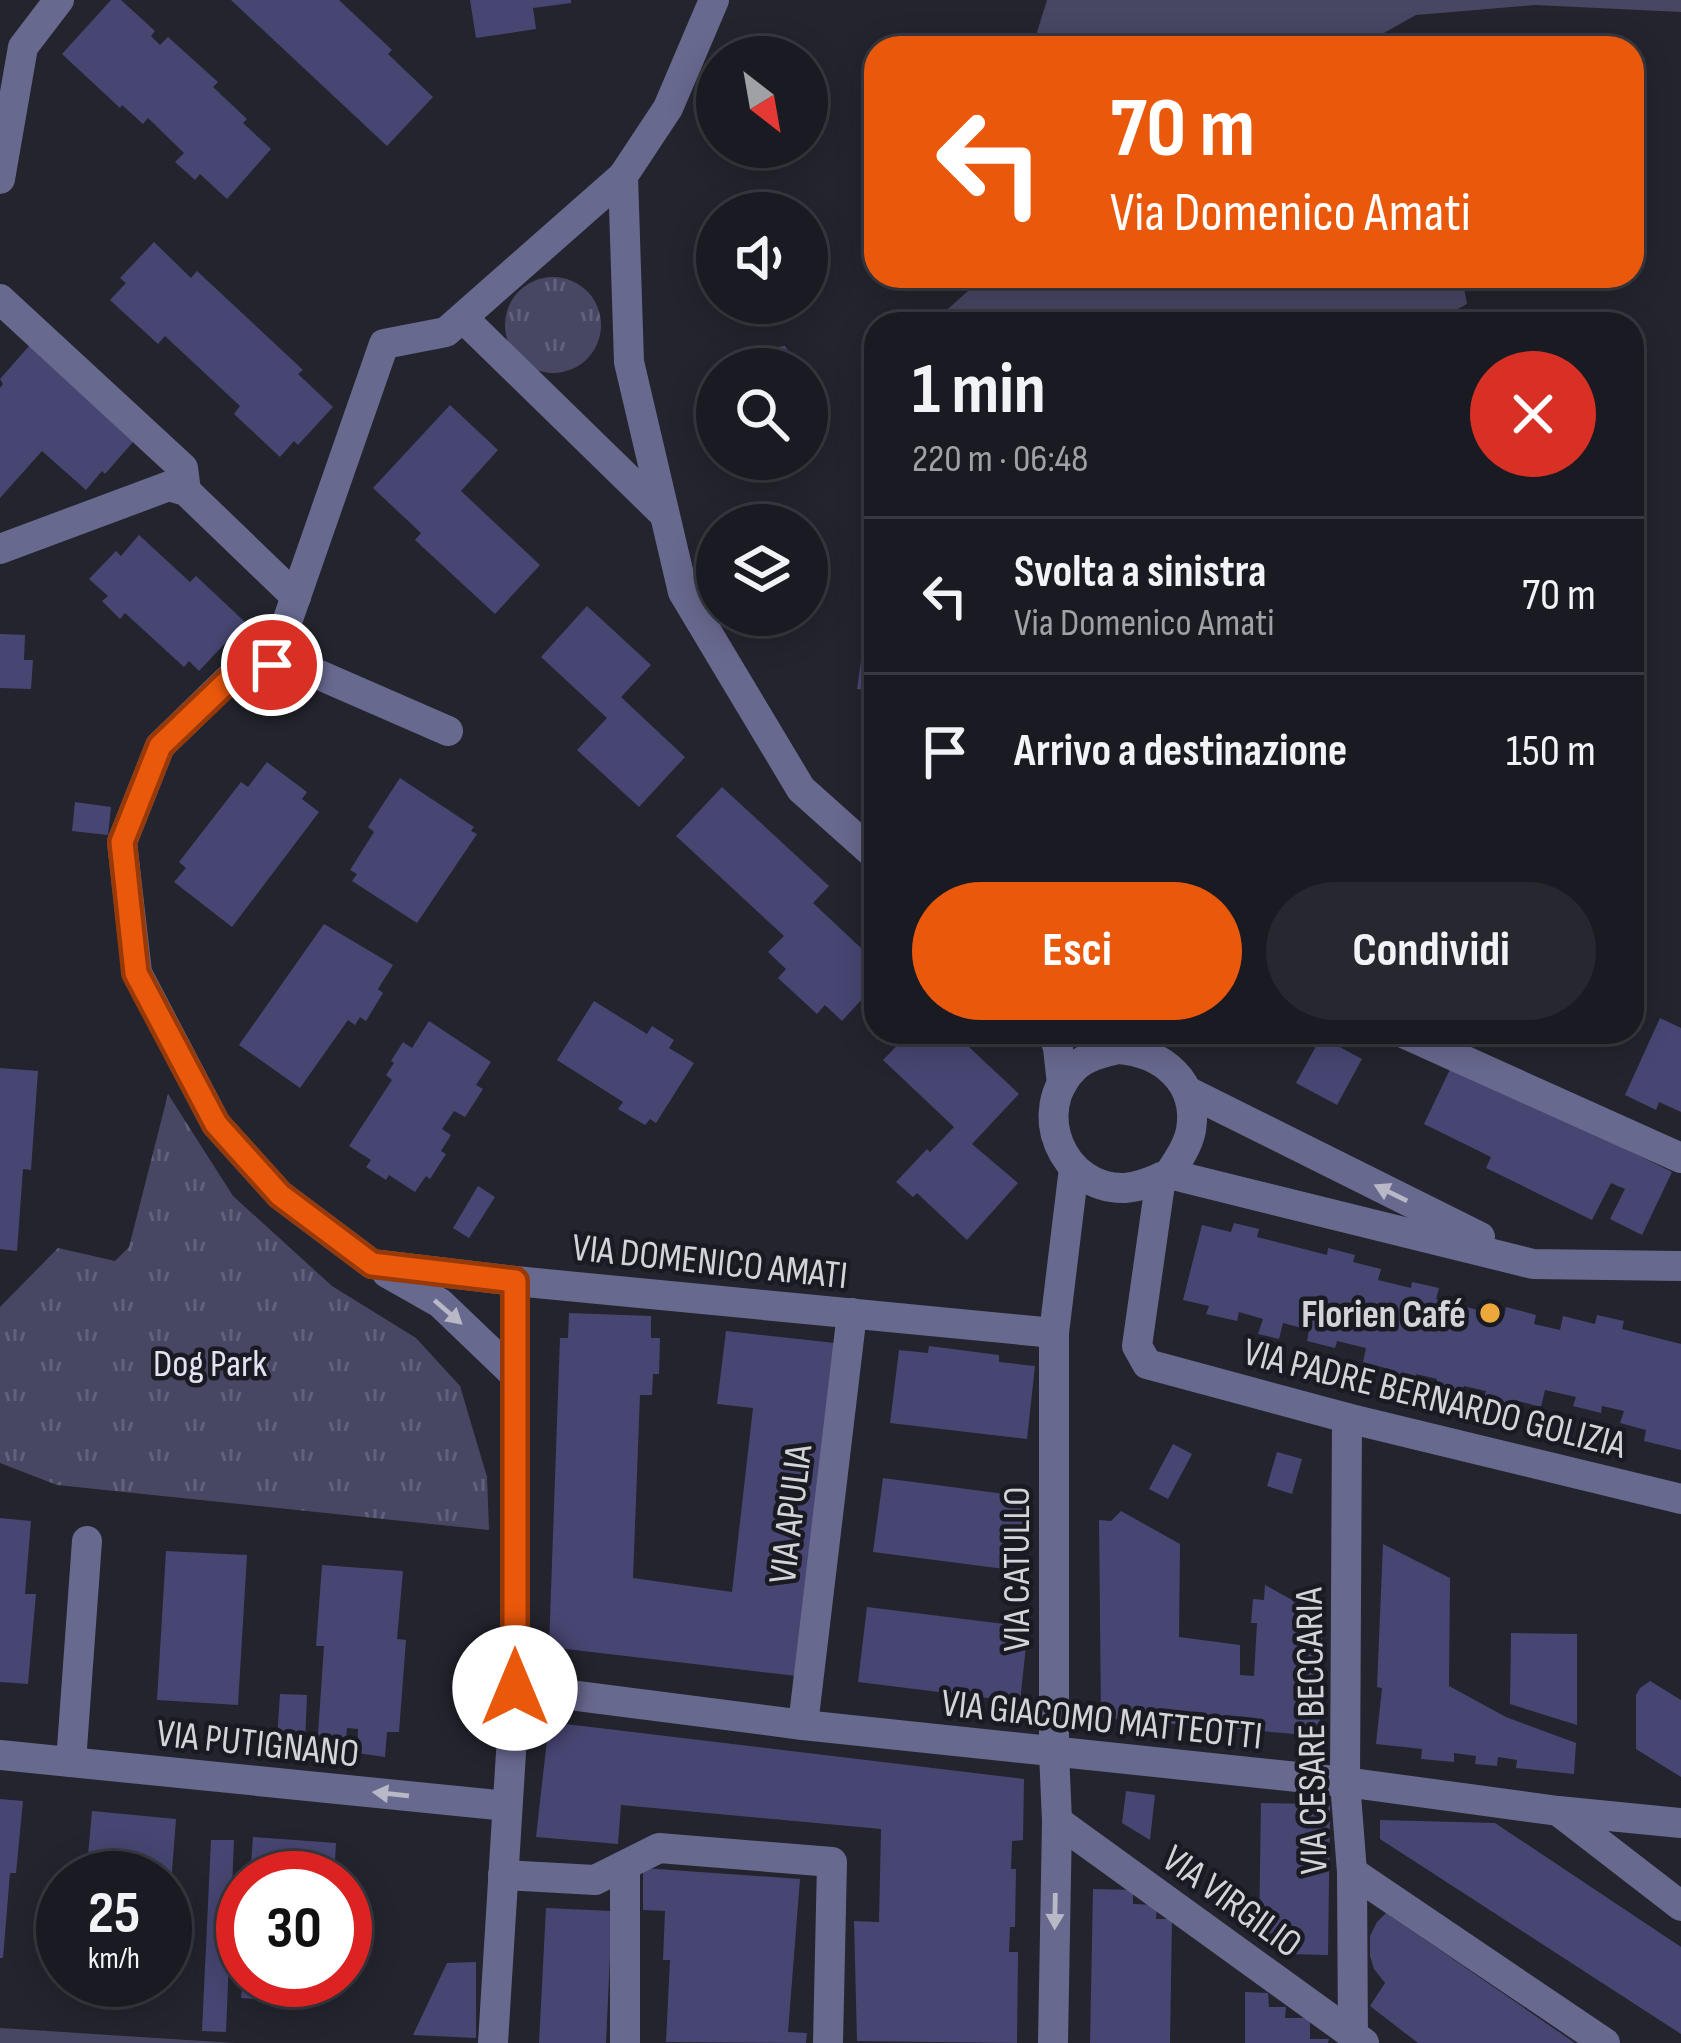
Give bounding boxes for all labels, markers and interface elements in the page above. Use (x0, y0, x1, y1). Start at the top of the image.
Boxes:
north arrow (696, 36, 828, 168)
map controls (696, 36, 828, 636)
text: 70 m (1110, 79, 1255, 180)
icon: left (912, 84, 1068, 240)
text: Via Domenico Amati (1110, 181, 1471, 246)
button: sound (696, 192, 828, 324)
text: 1 min (912, 347, 1046, 434)
button: search (696, 348, 828, 480)
button: close (1470, 351, 1596, 477)
text: 220 m · 06:48 (912, 436, 1088, 483)
button: layers (696, 504, 828, 636)
text: Svolta a sinistra (1014, 545, 1266, 600)
icon: left (912, 563, 978, 629)
text: 70 m (1522, 568, 1596, 623)
text: Via Domenico Amati (1014, 600, 1275, 647)
pin (221, 614, 323, 716)
icon: arrive (239, 632, 305, 698)
icon: arrive (912, 719, 978, 785)
text: Arrivo a destinazione (1014, 724, 1347, 779)
text: 150 m (1506, 724, 1596, 779)
button: Esci (912, 882, 1242, 1020)
button: Condividi (1266, 882, 1596, 1020)
one-way arrow (1374, 1183, 1408, 1203)
street label: VIA DOMENICO AMATI (570, 1225, 850, 1300)
place label: Florien Café (1301, 1292, 1466, 1339)
one-way arrow (432, 1298, 462, 1324)
marker: Florien Café (1477, 1300, 1503, 1326)
street label: VIA PADRE BERNARDO GOLIZIA (1238, 1329, 1631, 1470)
park label: Dog Park (153, 1341, 267, 1388)
street label: VIA APULIA (760, 1442, 823, 1587)
street label: VIA CATULLO (994, 1487, 1041, 1651)
street label: VIA CESARE BECCARIA (1286, 1587, 1338, 1875)
position arrow (452, 1625, 578, 1751)
street label: VIA GIACOMO MATTEOTTI (939, 1680, 1265, 1761)
street label: VIA PUTIGNANO (154, 1711, 361, 1778)
one-way arrow (372, 1784, 409, 1803)
street label: VIA VIRGILIO (1153, 1836, 1310, 1968)
speed limit sign: 30 (216, 1851, 372, 2007)
text: 25 (88, 1878, 140, 1950)
one-way arrow (1046, 1893, 1065, 1931)
text: km/h (88, 1941, 140, 1977)

